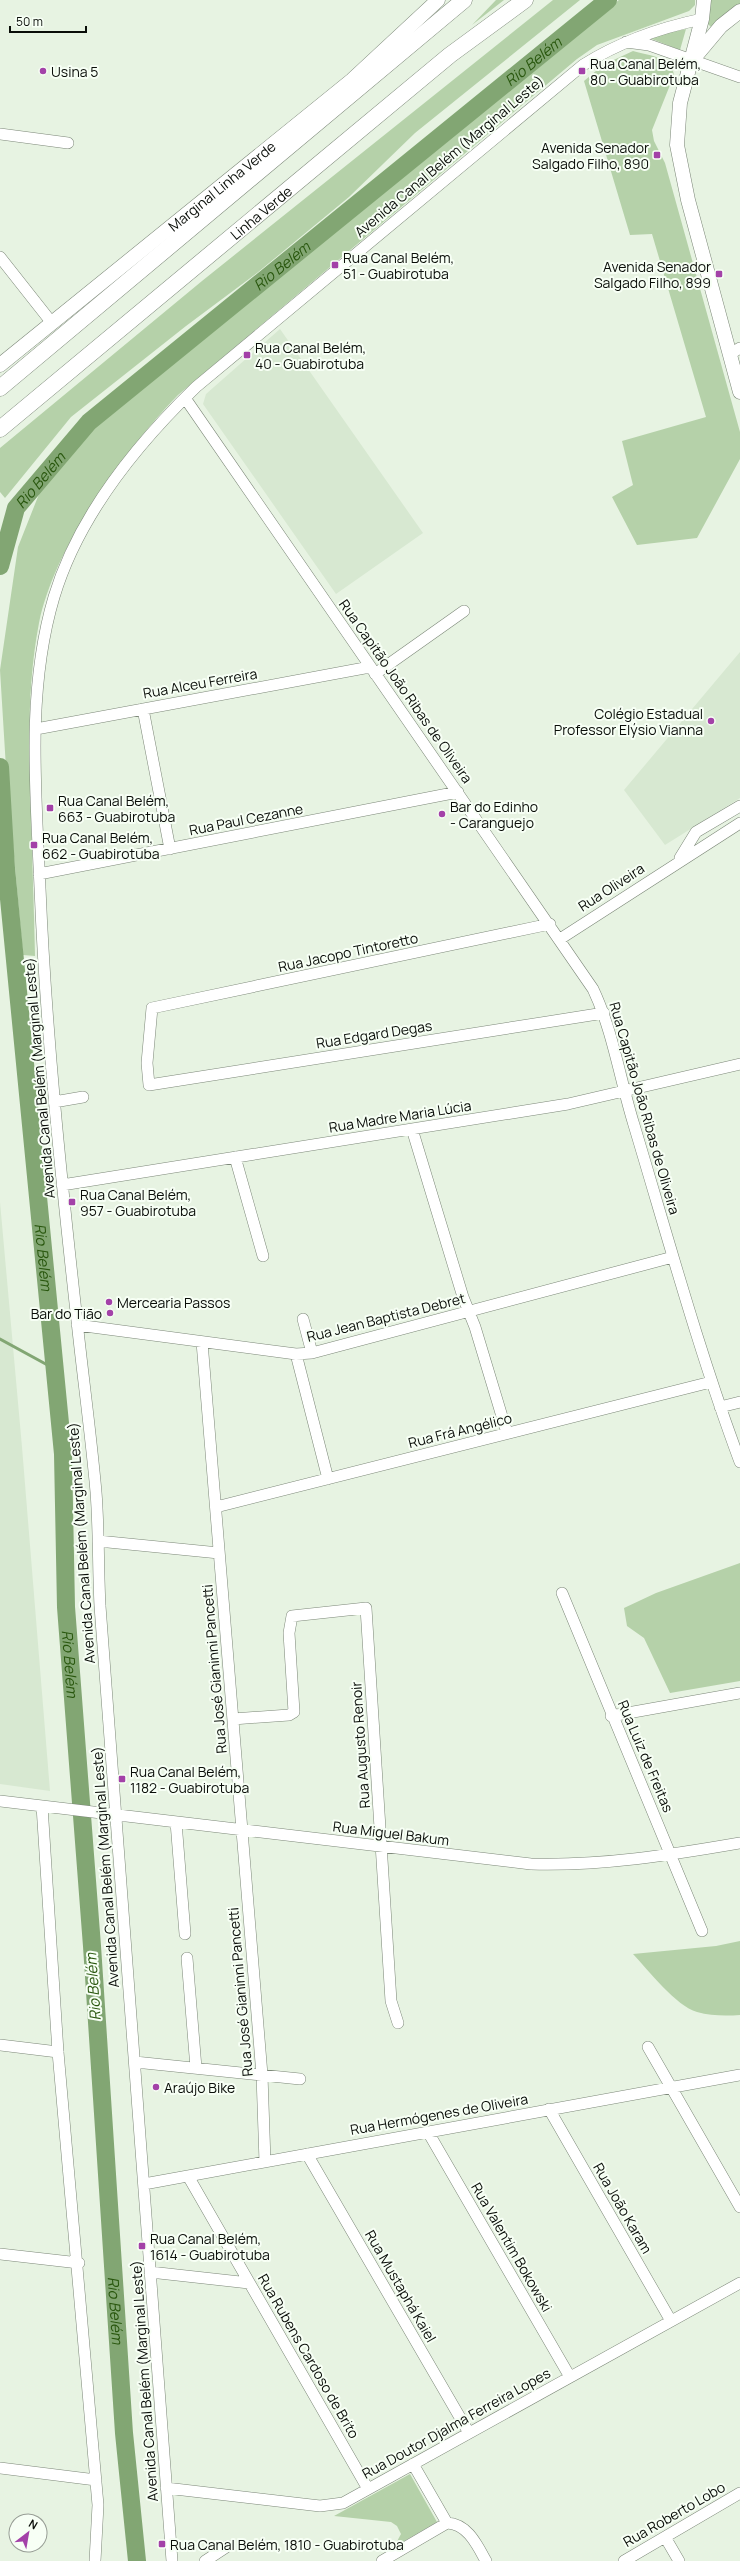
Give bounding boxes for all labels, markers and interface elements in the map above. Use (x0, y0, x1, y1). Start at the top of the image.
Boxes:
scale bar (10, 8, 86, 34)
text: 50 m (16, 13, 43, 30)
water label: Rio Belém (500, 31, 567, 91)
place label: Rua Canal Belém, 80 - Guabirotuba (590, 54, 701, 89)
place label: Usina 5 (51, 62, 98, 81)
marker: Usina 5 (38, 66, 48, 76)
marker: Rua Canal Belém, 80 - Guabirotuba (577, 66, 587, 76)
street label: Avenida Canal Belém (Marginal Leste) (350, 71, 548, 241)
street label: Marginal Linha Verde (164, 137, 278, 233)
place label: Avenida Senador Salgado Filho, 890 (532, 138, 649, 173)
marker: Avenida Senador Salgado Filho, 890 (652, 150, 662, 160)
street label: Linha Verde (227, 182, 295, 242)
water label: Rio Belém (249, 235, 315, 295)
place label: Rua Canal Belém, 51 - Guabirotuba (343, 248, 454, 283)
place label: Avenida Senador Salgado Filho, 899 (594, 257, 711, 292)
marker: Rua Canal Belém, 51 - Guabirotuba (330, 260, 340, 270)
marker: Avenida Senador Salgado Filho, 899 (714, 269, 724, 279)
place label: Rua Canal Belém, 40 - Guabirotuba (255, 338, 366, 373)
marker: Rua Canal Belém, 40 - Guabirotuba (242, 350, 252, 360)
water label: Rio Belém (10, 446, 71, 512)
street label: Rua Capitão João Ribas de Oliveira (335, 595, 477, 787)
street label: Rua Alceu Ferreira (141, 664, 259, 702)
place label: Colégio Estadual Professor Elýsio Vianna (554, 704, 703, 739)
marker: Colégio Estadual Professor Elýsio Vianna (706, 716, 716, 726)
place label: Rua Canal Belém, 663 - Guabirotuba (58, 791, 175, 826)
place label: Bar do Edinho - Caranguejo (450, 797, 538, 832)
street label: Rua Paul Cezanne (187, 799, 305, 839)
marker: Rua Canal Belém, 663 - Guabirotuba (45, 803, 55, 813)
marker: Bar do Edinho - Caranguejo (437, 809, 447, 819)
place label: Rua Canal Belém, 662 - Guabirotuba (42, 828, 160, 863)
marker: Rua Canal Belém, 662 - Guabirotuba (29, 840, 39, 850)
street label: Rua Oliveira (574, 859, 648, 915)
street label: Rua Jacopo Tintoretto (276, 928, 420, 976)
street label: Avenida Canal Belém (Marginal Leste) (19, 957, 59, 1199)
street label: Rua Capitão João Ribas de Oliveira (606, 1000, 684, 1216)
street label: Rua Edgard Degas (315, 1015, 433, 1053)
street label: Rua Madre Maria Lúcia (327, 1095, 473, 1137)
place label: Rua Canal Belém, 957 - Guabirotuba (80, 1185, 196, 1220)
marker: Rua Canal Belém, 957 - Guabirotuba (67, 1197, 77, 1207)
water label: Rio Belém (30, 1222, 58, 1293)
street label: Rua Jean Baptista Debret (305, 1288, 468, 1346)
place label: Mercearia Passos (117, 1293, 230, 1312)
marker: Mercearia Passos (104, 1297, 114, 1307)
place label: Bar do Tião (31, 1304, 102, 1323)
marker: Bar do Tião (105, 1308, 115, 1318)
street label: Rua Frá Angélico (406, 1408, 514, 1452)
street label: Avenida Canal Belém (Marginal Leste) (63, 1422, 99, 1664)
street label: Rua José Gianinni Pancetti (197, 1584, 231, 1754)
water label: Rio Belém (57, 1629, 84, 1700)
street label: Rua Augusto Renoir (346, 1681, 374, 1809)
street label: Rua Luiz de Freitas (614, 1697, 678, 1815)
street label: Avenida Canal Belém (Marginal Leste) (87, 1746, 123, 1988)
place label: Rua Canal Belém, 1182 - Guabirotuba (130, 1762, 249, 1797)
marker: Rua Canal Belém, 1182 - Guabirotuba (117, 1774, 127, 1784)
street label: Rua Miguel Bakum (332, 1816, 450, 1850)
street label: Rua José Gianinni Pancetti (223, 1907, 257, 2077)
water label: Rio Belém (80, 1951, 106, 2021)
place label: Araújo Bike (164, 2078, 235, 2097)
marker: Araújo Bike (151, 2082, 161, 2092)
street label: Rua Hermógenes de Oliveira (349, 2089, 529, 2139)
street label: Rua João Karam (589, 2159, 657, 2257)
street label: Rua Valentim Bokowski (467, 2179, 557, 2315)
street label: Rua Mustaphá Kaiel (361, 2226, 441, 2346)
place label: Rua Canal Belém, 1614 - Guabirotuba (150, 2229, 270, 2264)
marker: Rua Canal Belém, 1614 - Guabirotuba (137, 2241, 147, 2251)
street label: Avenida Canal Belém (Marginal Leste) (126, 2260, 162, 2502)
street label: Rua Rubens Cardoso de Brito (254, 2270, 364, 2442)
water label: Rio Belém (103, 2276, 129, 2346)
street label: Rua Doutor Djalma Ferreira Lopes (358, 2363, 554, 2483)
street label: Rua Roberto Lobo (620, 2477, 728, 2551)
north arrow (8, 2513, 48, 2553)
text: N (26, 2516, 41, 2533)
place label: Rua Canal Belém, 1810 - Guabirotuba (170, 2535, 404, 2554)
marker: Rua Canal Belém, 1810 - Guabirotuba (157, 2539, 167, 2549)

